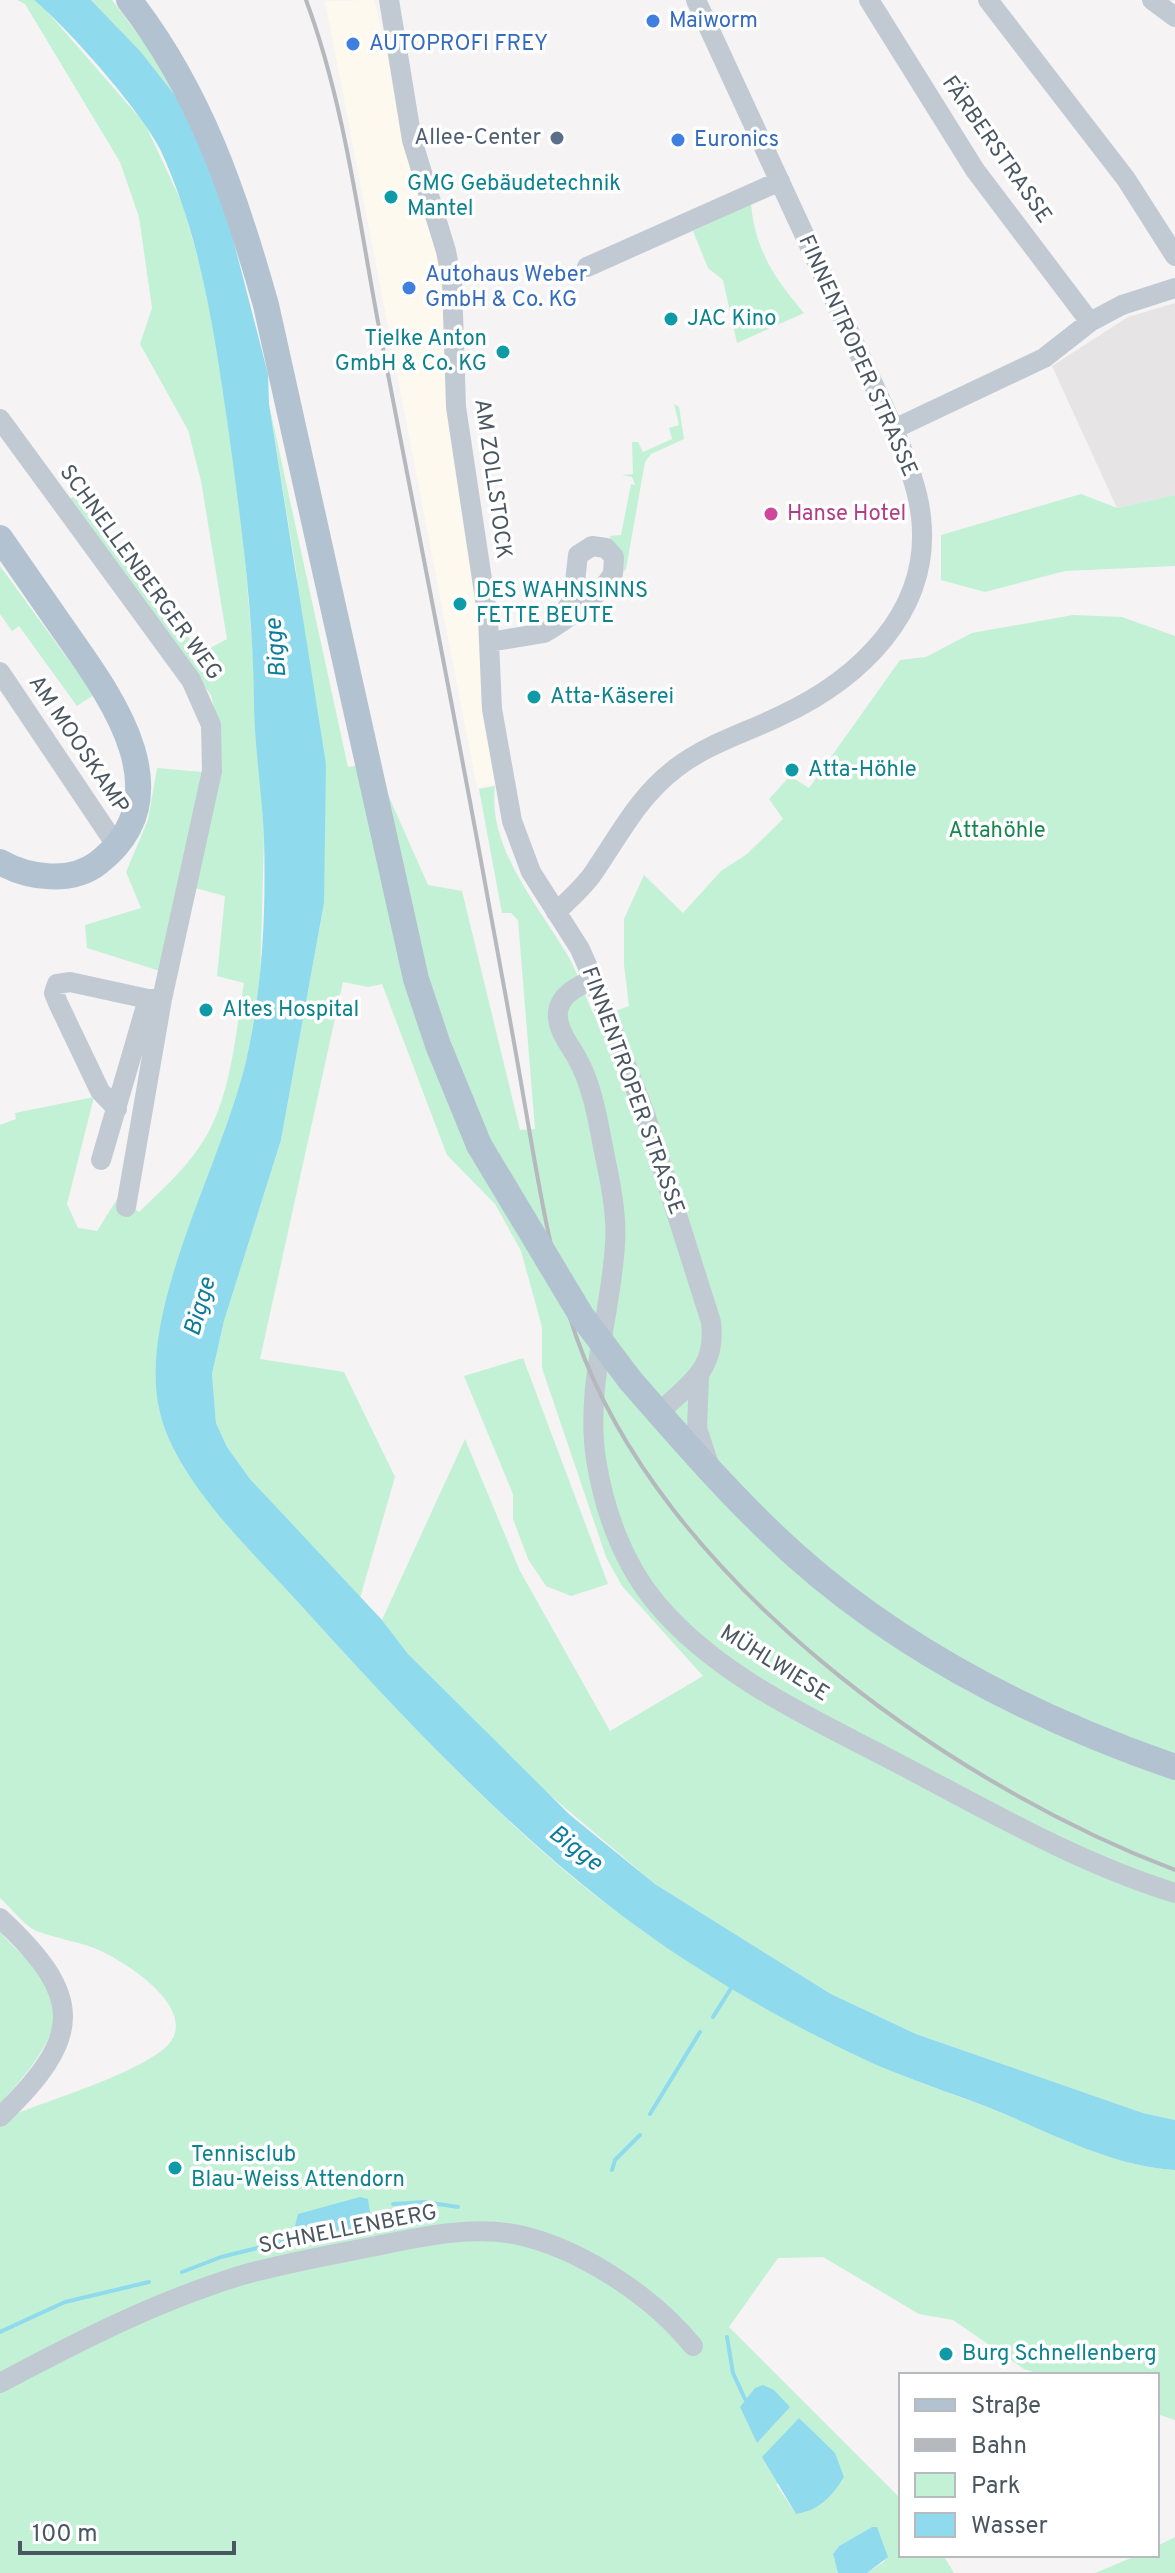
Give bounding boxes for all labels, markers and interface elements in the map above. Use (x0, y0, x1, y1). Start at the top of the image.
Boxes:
place label: Maiworm (669, 8, 758, 35)
marker: Maiworm (644, 12, 662, 30)
place label: AUTOPROFI FREY (369, 31, 548, 58)
marker: AUTOPROFI FREY (344, 35, 362, 53)
street label: FÄRBERSTRASSE (935, 70, 1059, 229)
place label: Allee-Center (414, 125, 541, 152)
place label: Euronics (694, 127, 779, 154)
marker: Allee-Center (548, 129, 566, 147)
marker: Euronics (669, 131, 687, 149)
place label: GMG Gebäudetechnik Mantel (407, 171, 621, 223)
marker: GMG Gebäudetechnik Mantel (382, 188, 400, 206)
street label: FINNENTROPER STRASSE (791, 231, 923, 481)
place label: Autohaus Weber GmbH & Co. KG (425, 262, 588, 314)
marker: Autohaus Weber GmbH & Co. KG (400, 279, 418, 297)
place label: JAC Kino (687, 306, 777, 333)
marker: JAC Kino (662, 310, 680, 328)
place label: Tielke Anton GmbH & Co. KG (335, 326, 487, 378)
marker: Tielke Anton GmbH & Co. KG (494, 343, 512, 361)
street label: AM ZOLLSTOCK (467, 397, 517, 561)
street label: SCHNELLENBERGER WEG (53, 460, 227, 686)
place label: Hanse Hotel (787, 501, 906, 528)
marker: Hanse Hotel (762, 505, 780, 523)
place label: DES WAHNSINNS FETTE BEUTE (476, 578, 648, 630)
marker: DES WAHNSINNS FETTE BEUTE (451, 595, 469, 613)
water label: Bigge (259, 616, 295, 679)
street label: AM MOOSKAMP (22, 671, 134, 819)
place label: Atta-Käserei (550, 684, 674, 711)
marker: Atta-Käserei (525, 688, 543, 706)
place label: Atta-Höhle (808, 757, 917, 784)
marker: Atta-Höhle (783, 761, 801, 779)
park label: Attahöhle (948, 818, 1046, 845)
street label: FINNENTROPER STRASSE (575, 963, 689, 1219)
place label: Altes Hospital (222, 997, 359, 1024)
marker: Altes Hospital (197, 1001, 215, 1019)
water label: Bigge (178, 1274, 224, 1340)
street label: MÜHLWIESE (714, 1618, 835, 1708)
water label: Bigge (542, 1819, 608, 1879)
place label: Tennisclub Blau-Weiss Attendorn (191, 2142, 405, 2194)
marker: Tennisclub Blau-Weiss Attendorn (166, 2159, 184, 2177)
street label: SCHNELLENBERG (257, 2199, 439, 2261)
place label: Burg Schnellenberg (962, 2341, 1157, 2368)
marker: Burg Schnellenberg (937, 2345, 955, 2363)
legend (899, 2373, 1159, 2557)
text: Straße (971, 2392, 1041, 2422)
text: Bahn (971, 2432, 1027, 2462)
text: Park (971, 2472, 1021, 2502)
scale bar (20, 2505, 234, 2555)
text: Wasser (971, 2512, 1048, 2542)
text: 100 m (32, 2520, 98, 2550)

